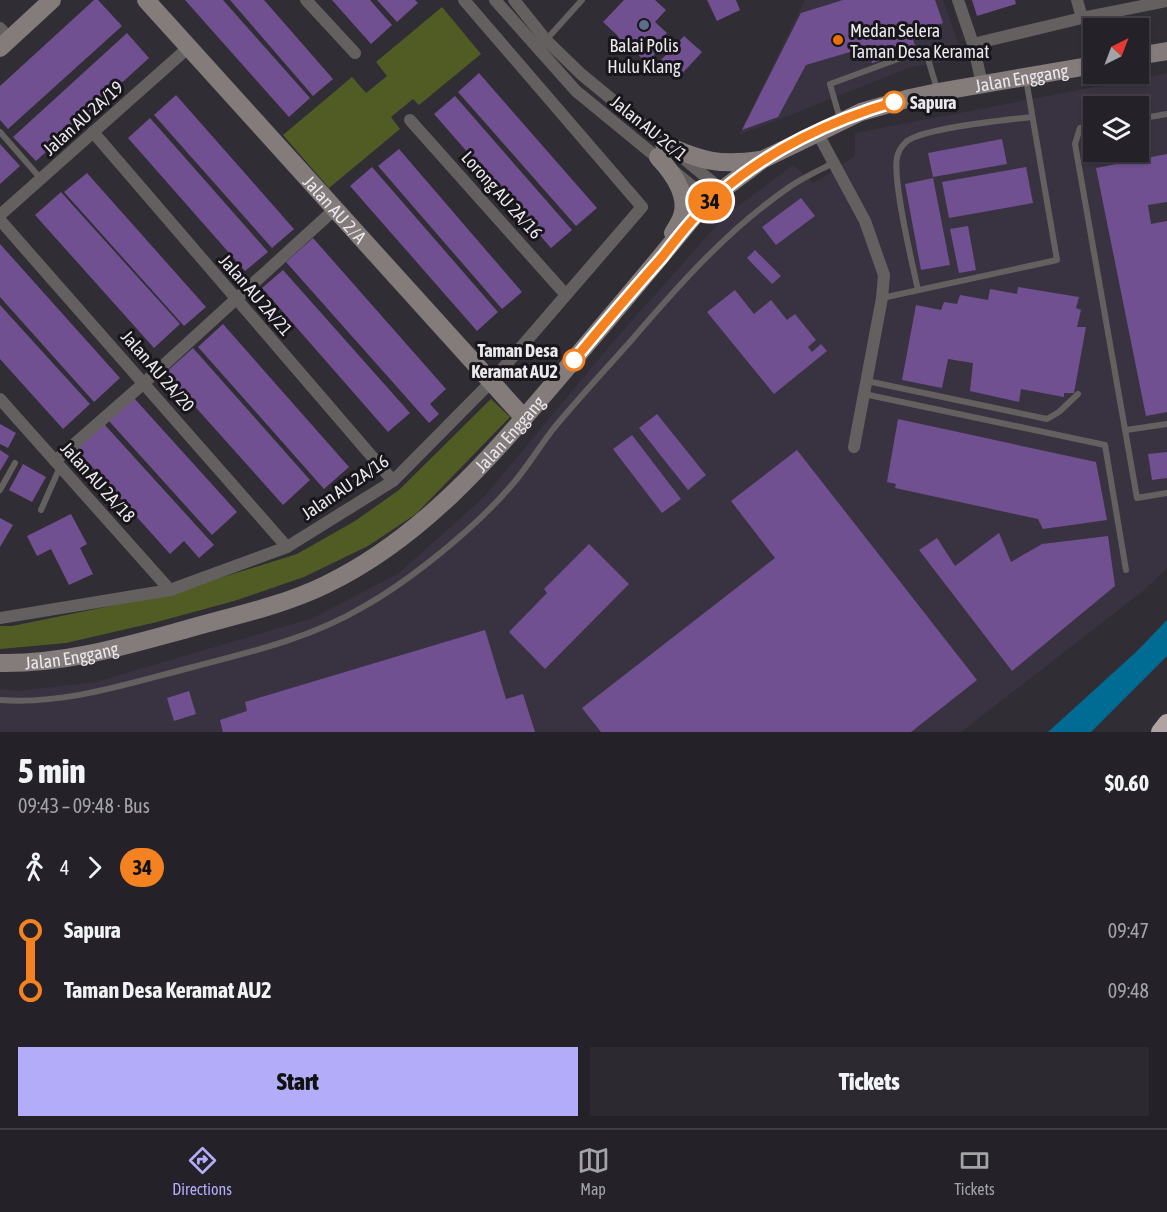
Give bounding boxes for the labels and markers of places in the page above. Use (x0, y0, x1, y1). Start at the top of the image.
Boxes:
marker: Balai Polis Hulu Klang (637, 18, 651, 32)
place label: Medan Selera Taman Desa Keramat (850, 20, 989, 62)
marker: Medan Selera Taman Desa Keramat (831, 33, 845, 47)
place label: Balai Polis Hulu Klang (607, 35, 681, 77)
marker: Sapura (883, 91, 905, 113)
place label: Sapura (910, 92, 956, 113)
place label: Taman Desa Keramat AU2 (471, 340, 558, 382)
marker: Taman Desa Keramat AU2 (563, 349, 585, 371)

